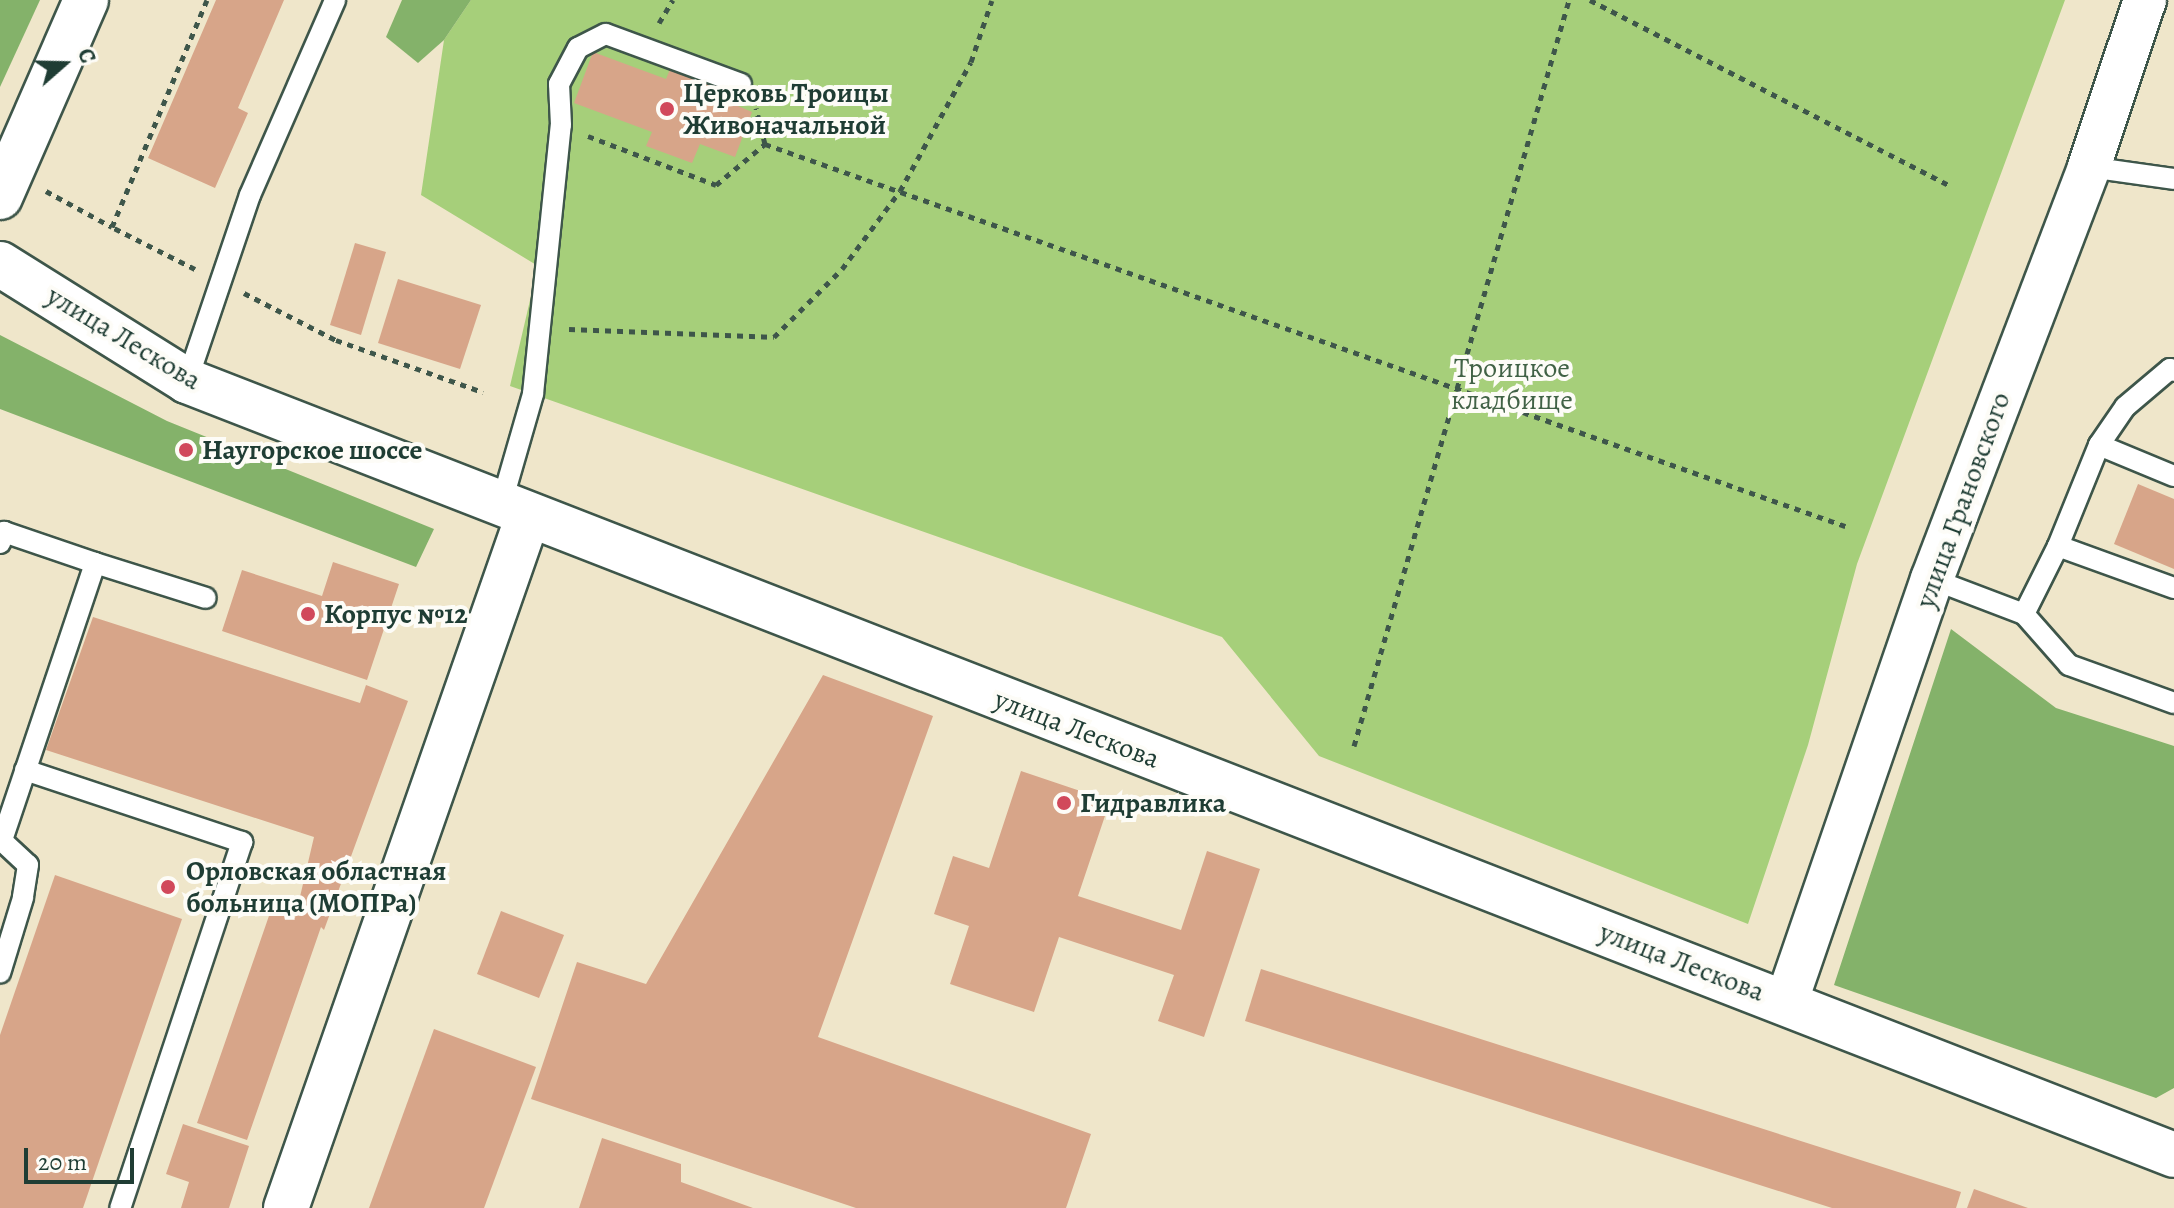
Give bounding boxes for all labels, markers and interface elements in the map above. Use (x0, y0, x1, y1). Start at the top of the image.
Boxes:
north arrow (24, 24, 104, 104)
text: С (70, 44, 103, 67)
place label: Церковь Троицы Живоначальной (683, 76, 889, 142)
marker: Церковь Троицы Живоначальной (658, 100, 676, 118)
street label: улица Лескова (41, 279, 207, 397)
park label: Троицкое кладбище (1451, 351, 1573, 417)
street label: улица Грановского (1908, 387, 2018, 613)
place label: Наугорское шоссе (202, 433, 423, 467)
marker: Наугорское шоссе (177, 441, 195, 459)
place label: Корпус №12 (324, 597, 468, 631)
marker: Корпус №12 (299, 605, 317, 623)
street label: улица Лескова (990, 682, 1164, 776)
place label: Гидравлика (1080, 786, 1226, 820)
marker: Гидравлика (1055, 794, 1073, 812)
place label: Орловская областная больница (МОПРа) (186, 854, 446, 920)
marker: Орловская областная больница (МОПРа) (157, 876, 179, 898)
street label: улица Лескова (1595, 915, 1769, 1009)
scale bar (28, 1132, 138, 1182)
text: 20 m (38, 1146, 87, 1178)

